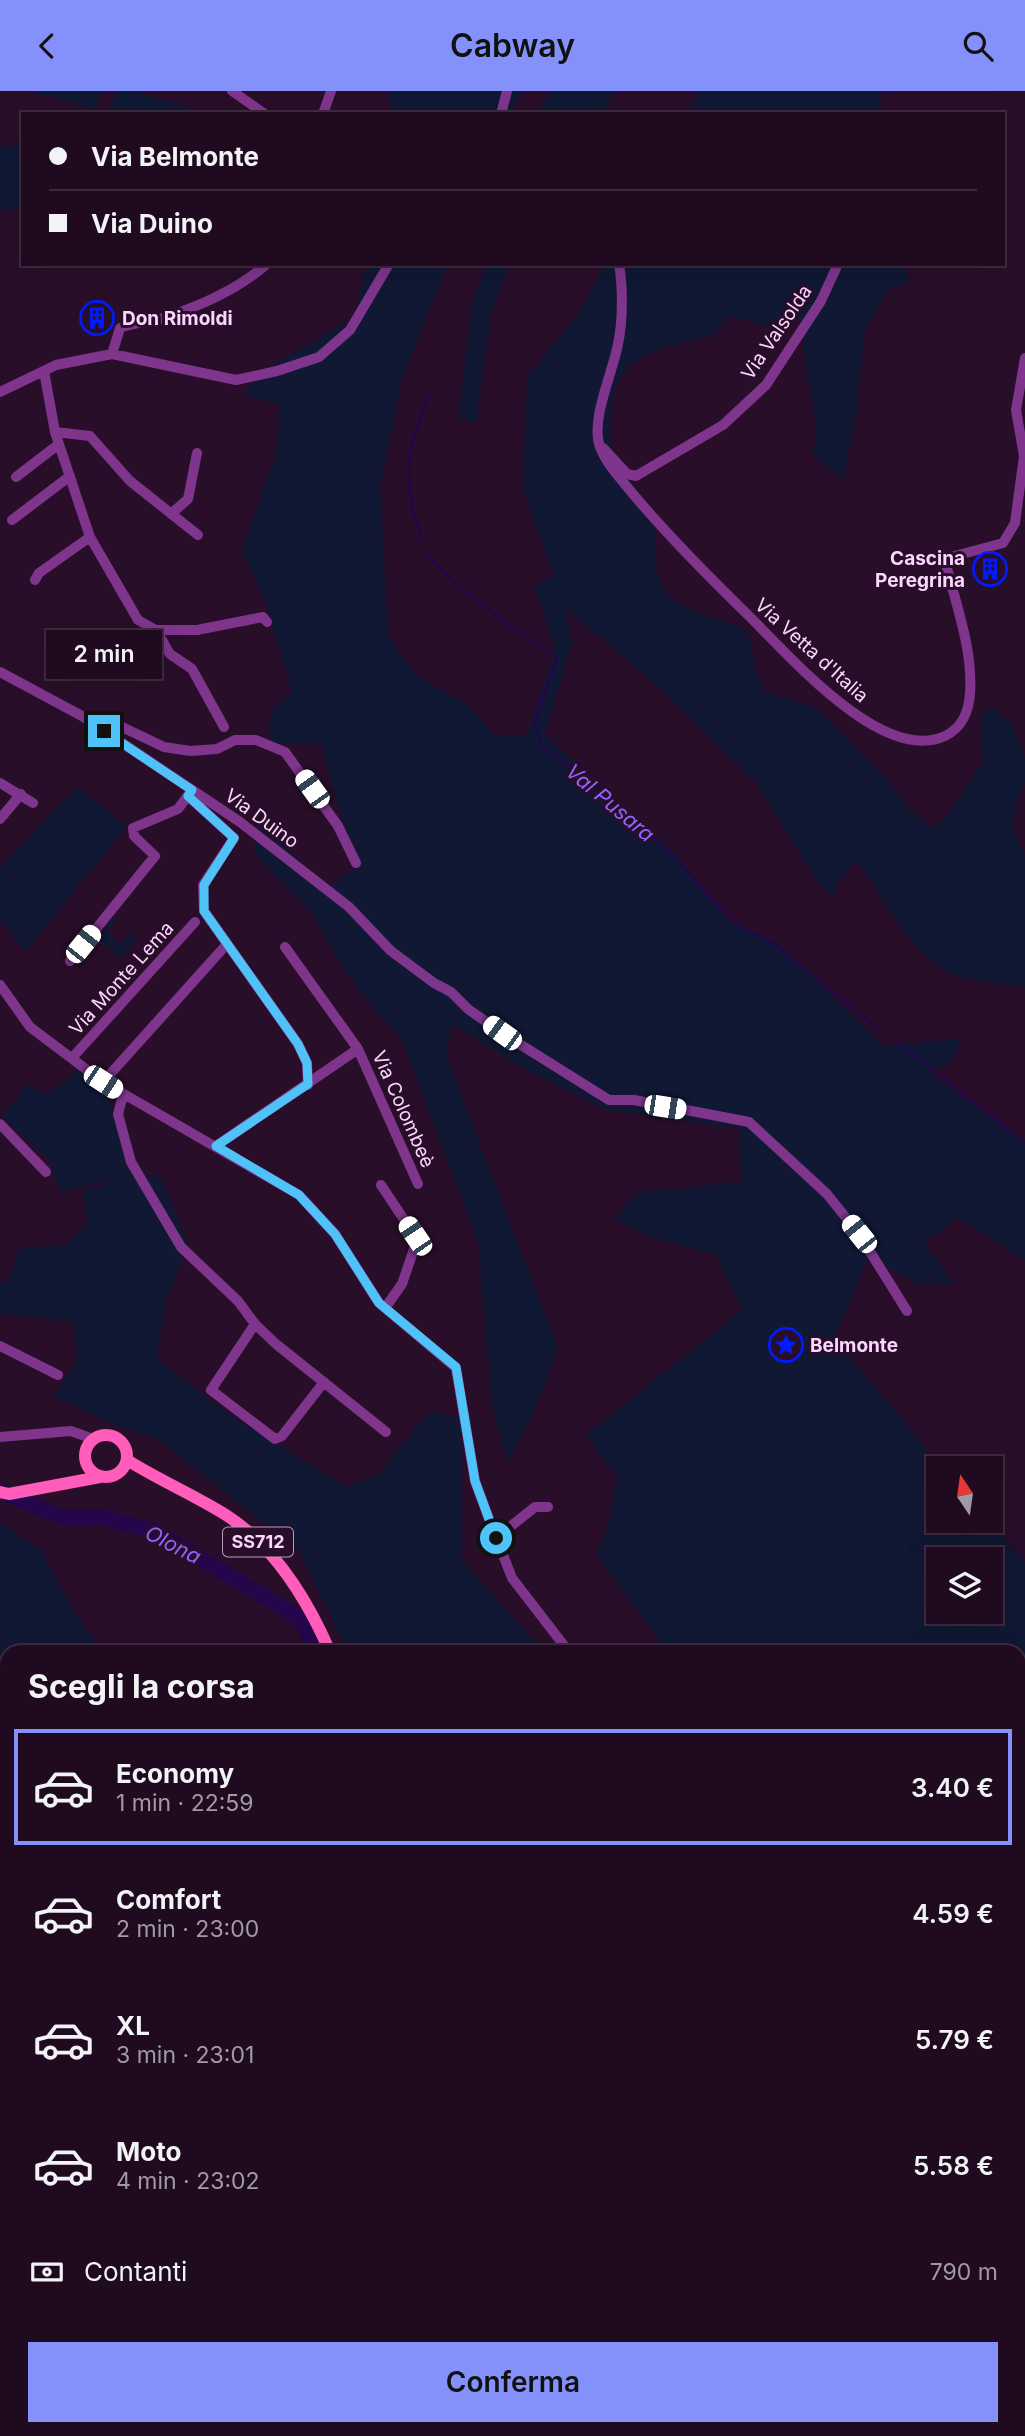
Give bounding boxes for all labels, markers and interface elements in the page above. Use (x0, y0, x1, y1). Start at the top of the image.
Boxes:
text: Cabway (450, 26, 575, 65)
icon: back (28, 27, 66, 65)
icon: search (959, 27, 997, 65)
text: Via Belmonte (91, 141, 259, 172)
text: Via Duino (91, 208, 213, 239)
street label: Via Valsolda (736, 280, 817, 384)
building icon: Don Rimoldi (78, 299, 116, 337)
place label: Don Rimoldi (122, 307, 233, 330)
place label: Cascina Peregrina (875, 547, 965, 592)
building icon: Cascina Peregrina (971, 550, 1009, 588)
street label: Via Vetta d'Italia (750, 593, 873, 707)
callout: 2 min (46, 629, 162, 679)
text: 2 min (74, 640, 134, 668)
route end (88, 715, 120, 747)
water label: Val Pusara (561, 758, 660, 847)
car (292, 766, 333, 812)
street label: Via Duino (220, 784, 303, 853)
street label: Via Monte Lema (64, 917, 178, 1040)
car (62, 921, 105, 967)
car (479, 1012, 526, 1054)
street label: Via Colombeè (368, 1047, 440, 1171)
car (80, 1062, 127, 1102)
car (643, 1093, 688, 1121)
car (838, 1211, 881, 1257)
car (395, 1213, 436, 1259)
place icon: Belmonte (767, 1326, 805, 1364)
place label: Belmonte (810, 1334, 898, 1357)
north arrow (926, 1456, 1003, 1533)
map controls (926, 1456, 1003, 1624)
water label: Olona (141, 1520, 205, 1569)
route start (480, 1522, 512, 1554)
road number: SS712 (223, 1527, 293, 1557)
button: layers (926, 1547, 1003, 1624)
text: Scegli la corsa (28, 1667, 255, 1706)
icon: car (32, 1756, 95, 1819)
text: Economy (116, 1758, 234, 1789)
text: 3.40 € (911, 1772, 994, 1803)
text: 1 min · 22:59 (116, 1789, 254, 1817)
icon: car (32, 1882, 95, 1945)
text: Comfort (116, 1884, 221, 1915)
text: 4.59 € (912, 1898, 994, 1929)
text: 2 min · 23:00 (116, 1915, 259, 1943)
icon: car (32, 2008, 95, 2071)
text: XL (116, 2010, 150, 2041)
text: 5.79 € (915, 2024, 994, 2055)
text: 3 min · 23:01 (116, 2041, 254, 2069)
icon: car (32, 2134, 95, 2197)
text: Moto (116, 2136, 181, 2167)
text: 5.58 € (913, 2150, 994, 2181)
text: 4 min · 23:02 (116, 2167, 260, 2195)
icon: cash (28, 2253, 66, 2291)
text: Contanti (84, 2256, 187, 2287)
text: 790 m (930, 2258, 998, 2286)
button: Conferma (28, 2342, 998, 2422)

